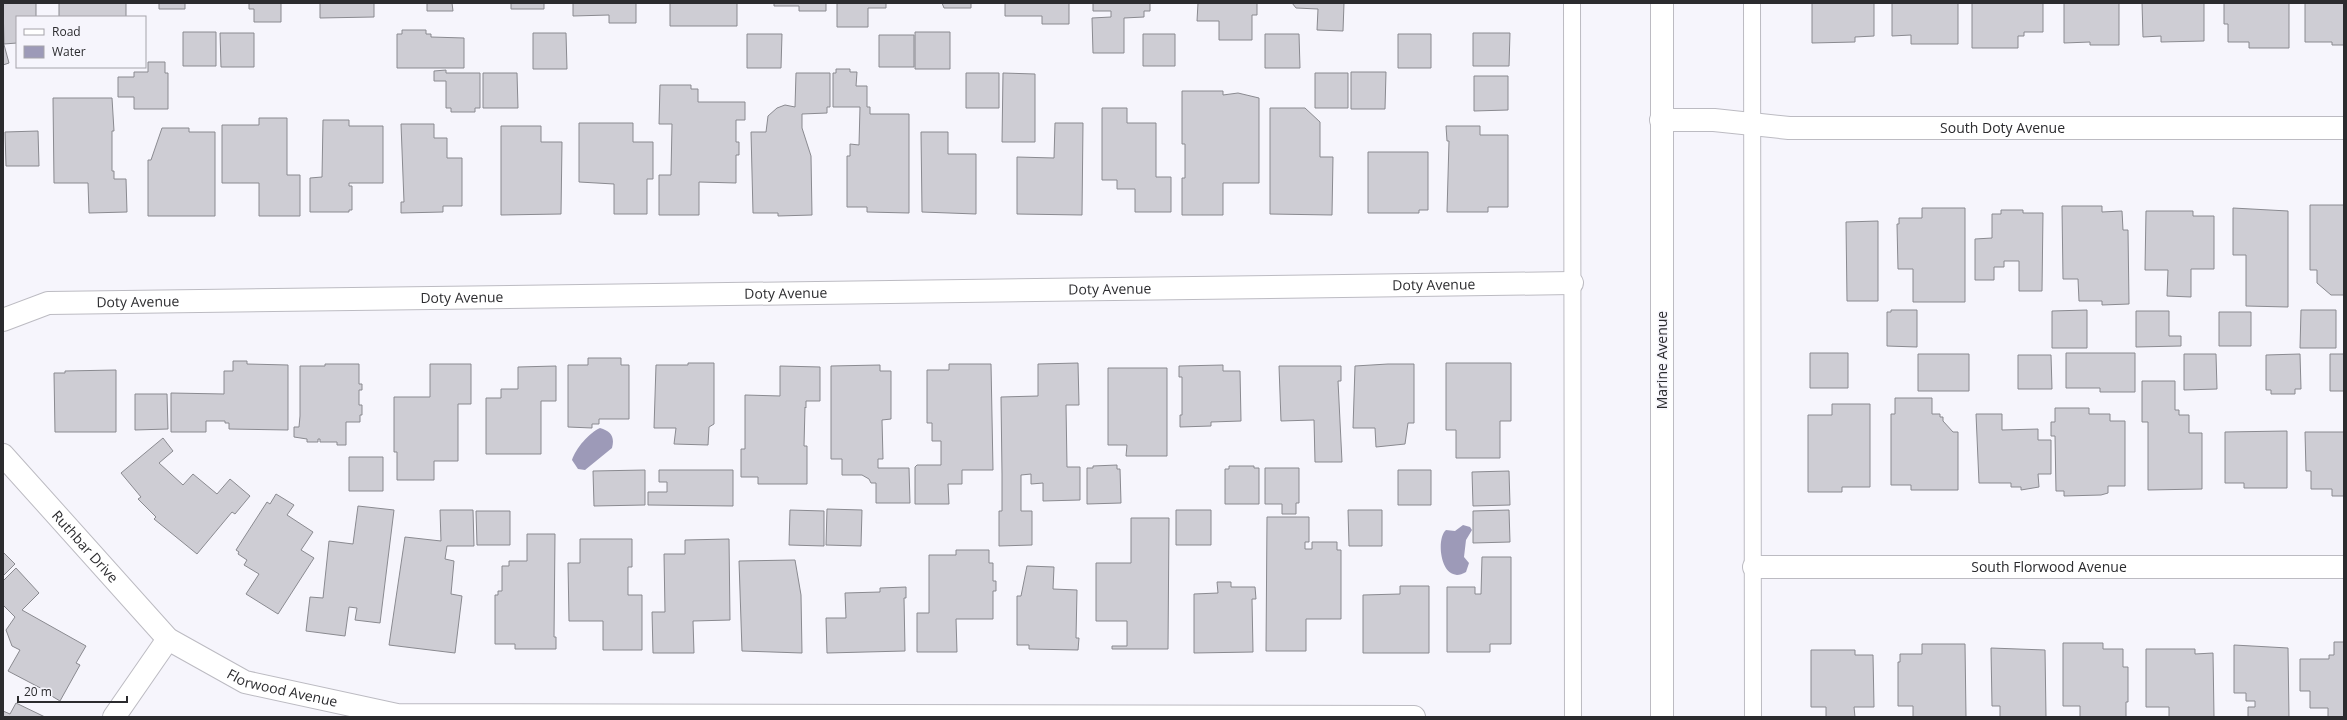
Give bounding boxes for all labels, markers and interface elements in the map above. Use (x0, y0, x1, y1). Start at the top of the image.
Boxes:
legend (16, 16, 146, 68)
text: Road (52, 23, 81, 40)
text: Water (52, 43, 86, 60)
street label: South Doty Avenue (1940, 118, 2065, 137)
street label: Doty Avenue (1392, 274, 1476, 294)
street label: Doty Avenue (1068, 279, 1152, 299)
street label: Doty Avenue (744, 283, 828, 303)
street label: Doty Avenue (420, 287, 504, 307)
street label: Doty Avenue (96, 291, 180, 311)
street label: Marine Avenue (1652, 311, 1671, 409)
street label: Ruthbar Drive (48, 506, 123, 587)
street label: South Florwood Avenue (1971, 557, 2127, 576)
street label: Florwood Avenue (224, 664, 340, 711)
scale bar (18, 678, 127, 704)
text: 20 m (24, 683, 52, 700)

